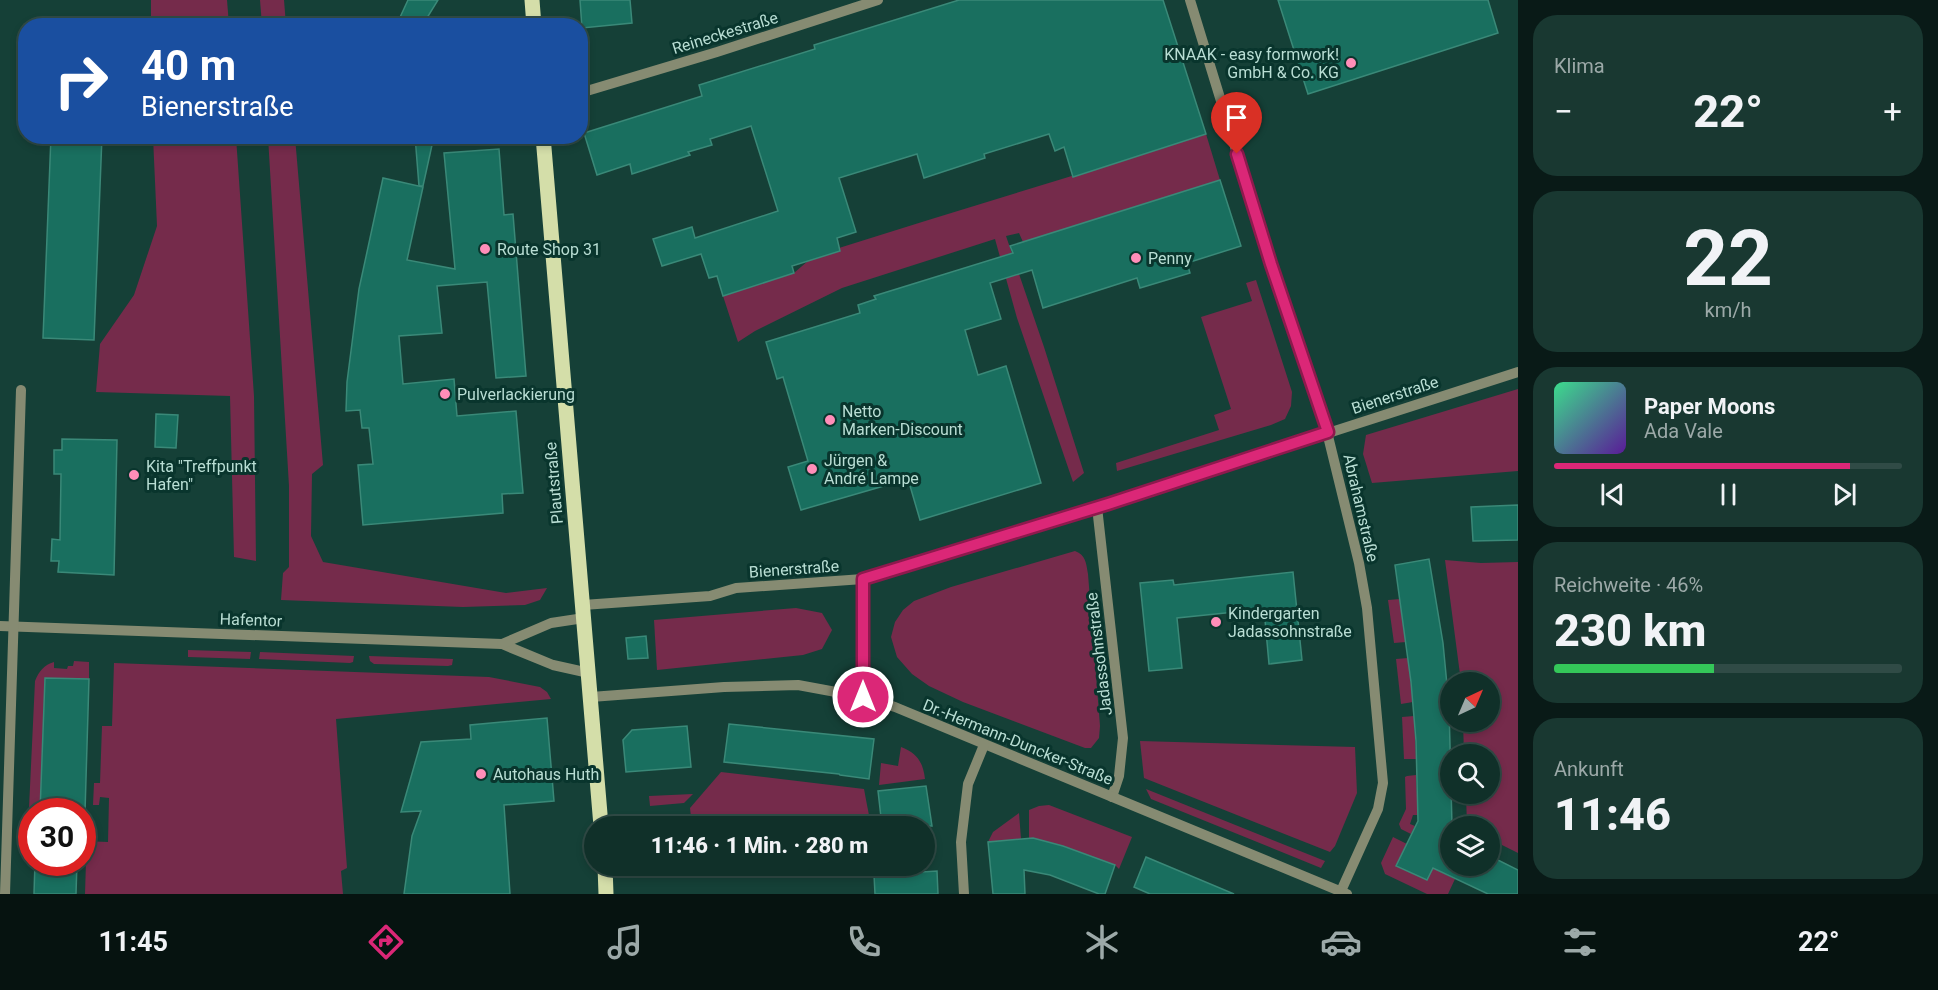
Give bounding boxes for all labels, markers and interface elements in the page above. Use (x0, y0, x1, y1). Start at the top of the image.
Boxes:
street label: Reineckestraße (670, 8, 780, 58)
text: 40 m (141, 41, 236, 90)
icon: right (42, 42, 120, 120)
place label: KNAAK - easy formwork! GmbH & Co. KG (1164, 45, 1339, 82)
text: Klima (1554, 54, 1605, 78)
marker: KNAAK - easy formwork! GmbH & Co. KG (1344, 56, 1358, 70)
text: 22° (1693, 85, 1763, 138)
text: Bienerstraße (141, 91, 294, 123)
pin (1211, 92, 1262, 154)
text: − (1554, 92, 1573, 131)
text: + (1883, 92, 1902, 131)
icon: arrive (1220, 101, 1253, 134)
text: 22 (1683, 213, 1773, 304)
place label: Route Shop 31 (497, 240, 601, 259)
marker: Route Shop 31 (478, 242, 492, 256)
place label: Penny (1148, 249, 1192, 268)
marker: Penny (1129, 251, 1143, 265)
text: km/h (1705, 298, 1751, 322)
street label: Bienerstraße (1349, 372, 1441, 418)
place label: Pulverlackierung (457, 385, 575, 404)
marker: Pulverlackierung (438, 387, 452, 401)
text: Paper Moons (1644, 394, 1775, 419)
place label: Netto Marken-Discount (842, 402, 963, 439)
marker: Netto Marken-Discount (823, 413, 837, 427)
text: Ada Vale (1644, 419, 1723, 443)
street label: Plautstraße (541, 441, 567, 525)
place label: Jürgen & André Lampe (824, 451, 919, 488)
street label: Abrahamstraße (1339, 452, 1383, 564)
place label: Kita "Treffpunkt Hafen" (146, 457, 257, 494)
marker: Jürgen & André Lampe (805, 462, 819, 476)
marker: Kita "Treffpunkt Hafen" (127, 468, 141, 482)
icon: previous (1596, 478, 1629, 511)
icon: pause (1712, 478, 1745, 511)
icon: next (1828, 478, 1861, 511)
street label: Bienerstraße (748, 556, 840, 582)
text: Reichweite · 46% (1554, 573, 1703, 597)
street label: Jadassohnstraße (1082, 591, 1116, 717)
place label: Kindergarten Jadassohnstraße (1228, 604, 1352, 641)
text: 230 km (1554, 604, 1706, 657)
street label: Hafentor (219, 609, 283, 631)
marker: Kindergarten Jadassohnstraße (1209, 615, 1223, 629)
position arrow (831, 665, 895, 729)
north arrow (1440, 672, 1500, 732)
map controls (1440, 672, 1500, 876)
street label: Dr.-Hermann-Duncker-Straße (920, 695, 1116, 789)
button: search (1440, 744, 1500, 804)
text: Ankunft (1554, 757, 1624, 781)
place label: Autohaus Huth (493, 765, 599, 784)
marker: Autohaus Huth (474, 767, 488, 781)
text: 11:46 (1554, 788, 1671, 841)
speed limit sign: 30 (18, 798, 96, 876)
button: layers (1440, 816, 1500, 876)
text: 11:46 · 1 Min. · 280 m (651, 833, 868, 858)
icon: directions (365, 921, 407, 963)
icon: music (604, 921, 646, 963)
icon: phone (843, 921, 885, 963)
icon: climate (1081, 921, 1123, 963)
icon: car (1320, 921, 1362, 963)
icon: filters (1559, 921, 1601, 963)
text: 11:45 (98, 926, 168, 958)
text: 22° (1798, 926, 1840, 958)

